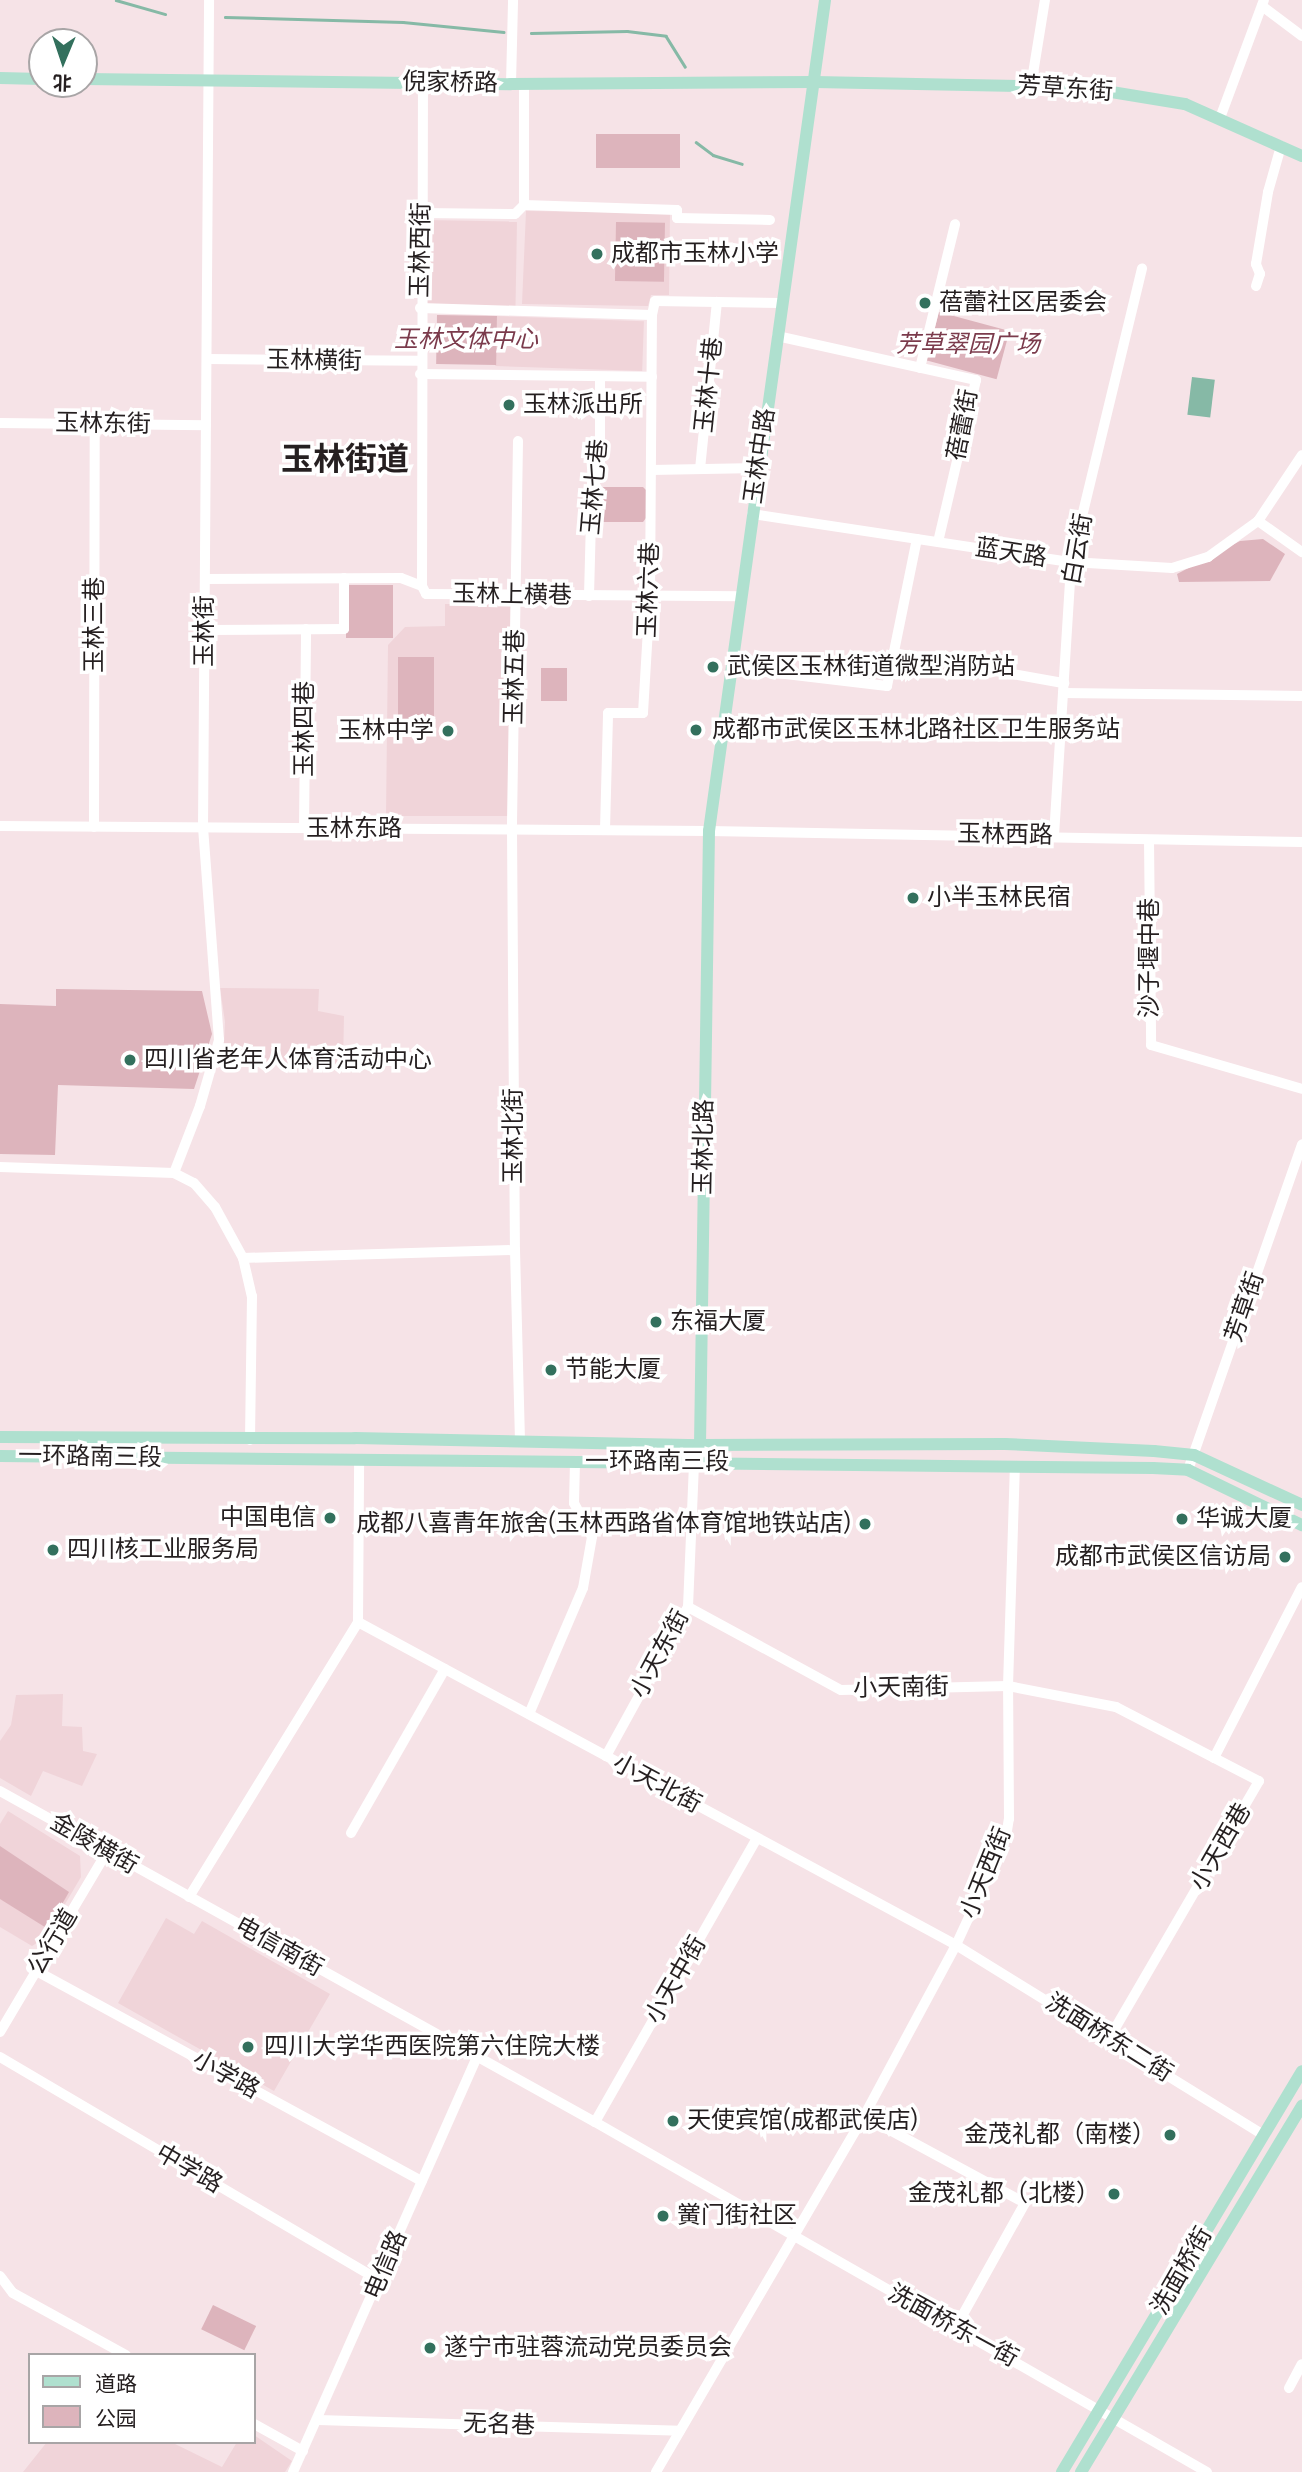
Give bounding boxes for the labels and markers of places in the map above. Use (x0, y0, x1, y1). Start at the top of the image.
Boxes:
place label: 成都市玉林小学 (611, 240, 779, 268)
marker: 成都市玉林小学 (589, 246, 605, 262)
place label: 蓓蕾社区居委会 (939, 289, 1107, 317)
marker: 蓓蕾社区居委会 (917, 295, 933, 311)
place label: 玉林派出所 (523, 391, 643, 419)
marker: 玉林派出所 (501, 397, 517, 413)
place label: 武侯区玉林街道微型消防站 (727, 653, 1015, 681)
marker: 武侯区玉林街道微型消防站 (705, 659, 721, 675)
place label: 成都市武侯区玉林北路社区卫生服务站 (712, 716, 1120, 744)
place label: 玉林中学 (338, 717, 434, 745)
marker: 成都市武侯区玉林北路社区卫生服务站 (686, 720, 706, 740)
marker: 玉林中学 (440, 723, 456, 739)
place label: 小半玉林民宿 (927, 884, 1071, 912)
marker: 小半玉林民宿 (905, 890, 921, 906)
place label: 四川省老年人体育活动中心 (144, 1046, 432, 1074)
marker: 四川省老年人体育活动中心 (122, 1052, 138, 1068)
place label: 东福大厦 (670, 1308, 766, 1336)
marker: 东福大厦 (648, 1314, 664, 1330)
place label: 节能大厦 (565, 1356, 661, 1384)
marker: 节能大厦 (543, 1362, 559, 1378)
place label: 中国电信 (220, 1504, 316, 1532)
place label: 华诚大厦 (1196, 1505, 1292, 1533)
marker: 中国电信 (322, 1510, 338, 1526)
place label: 成都八喜青年旅舍(玉林西路省体育馆地铁站店) (356, 1510, 851, 1538)
marker: 华诚大厦 (1174, 1511, 1190, 1527)
marker: 成都八喜青年旅舍(玉林西路省体育馆地铁站店) (857, 1516, 873, 1532)
place label: 四川核工业服务局 (67, 1536, 259, 1564)
marker: 四川核工业服务局 (45, 1542, 61, 1558)
place label: 成都市武侯区信访局 (1055, 1543, 1271, 1571)
marker: 成都市武侯区信访局 (1277, 1549, 1293, 1565)
place label: 四川大学华西医院第六住院大楼 (264, 2033, 600, 2061)
marker: 四川大学华西医院第六住院大楼 (238, 2037, 258, 2057)
place label: 天使宾馆(成都武侯店) (687, 2107, 918, 2135)
marker: 天使宾馆(成都武侯店) (665, 2113, 681, 2129)
place label: 金茂礼都（南楼） (964, 2121, 1156, 2149)
marker: 金茂礼都（南楼） (1162, 2127, 1178, 2143)
place label: 金茂礼都（北楼） (908, 2180, 1100, 2208)
marker: 金茂礼都（北楼） (1106, 2186, 1122, 2202)
place label: 黉门街社区 (677, 2202, 797, 2230)
marker: 黉门街社区 (655, 2208, 671, 2224)
place label: 遂宁市驻蓉流动党员委员会 (444, 2334, 732, 2362)
marker: 遂宁市驻蓉流动党员委员会 (422, 2340, 438, 2356)

